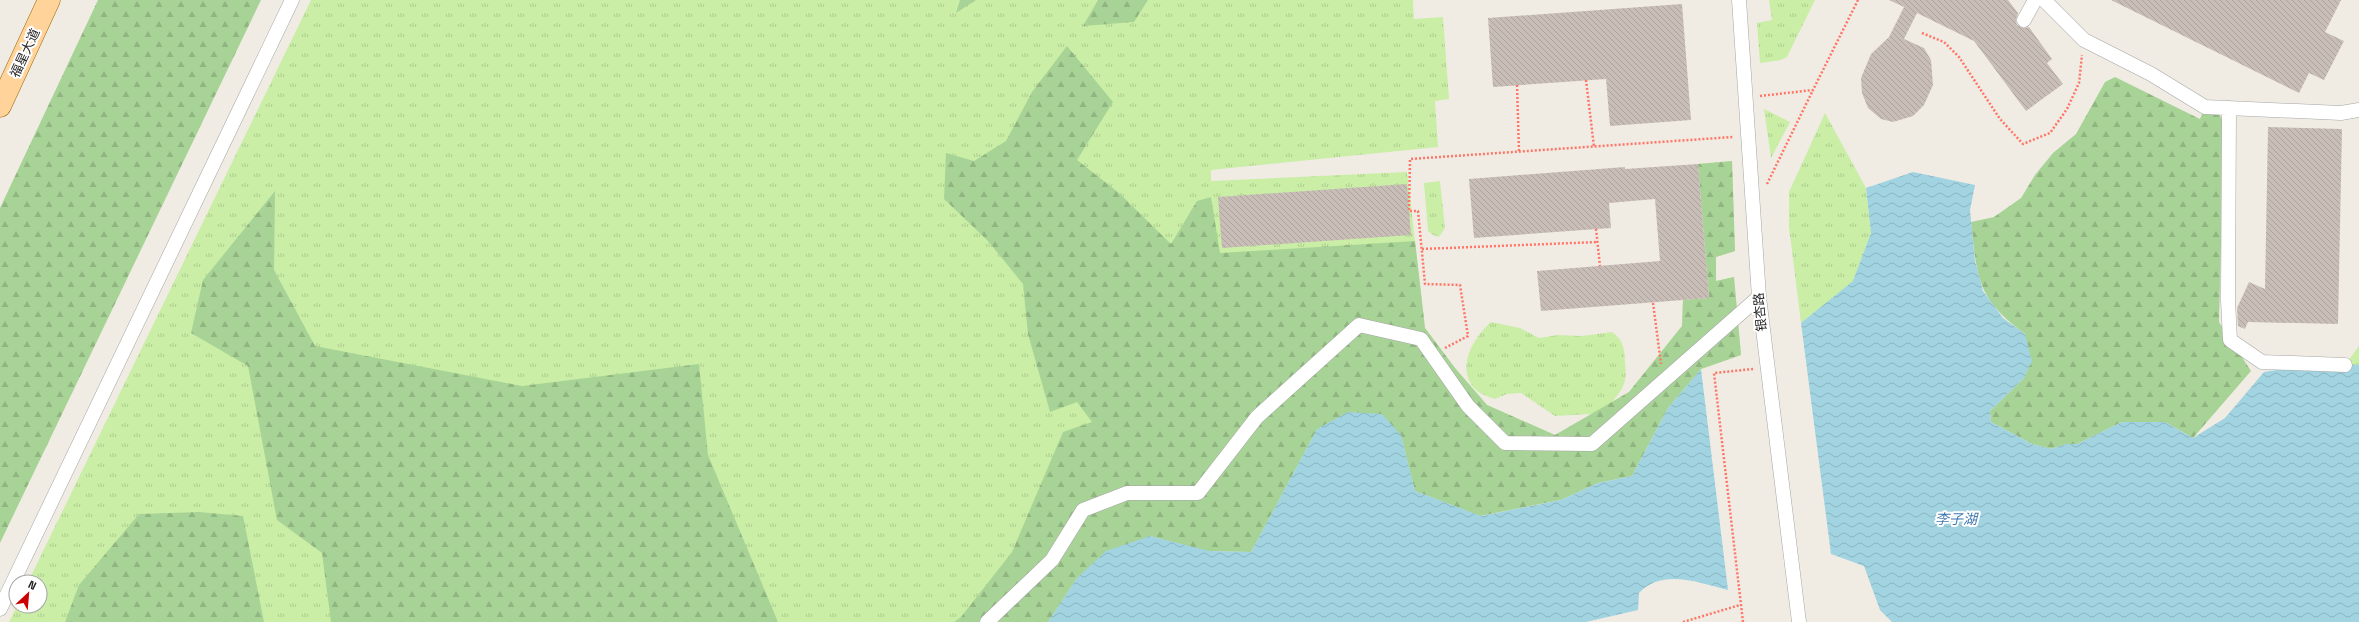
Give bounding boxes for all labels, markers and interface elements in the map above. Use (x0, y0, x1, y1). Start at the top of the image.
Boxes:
street label: 福星大道 (6, 26, 44, 80)
street label: 银杏路 (1750, 292, 1770, 332)
water label: 李子湖 (1935, 510, 1979, 528)
north arrow (8, 574, 48, 614)
text: N (26, 577, 39, 593)

